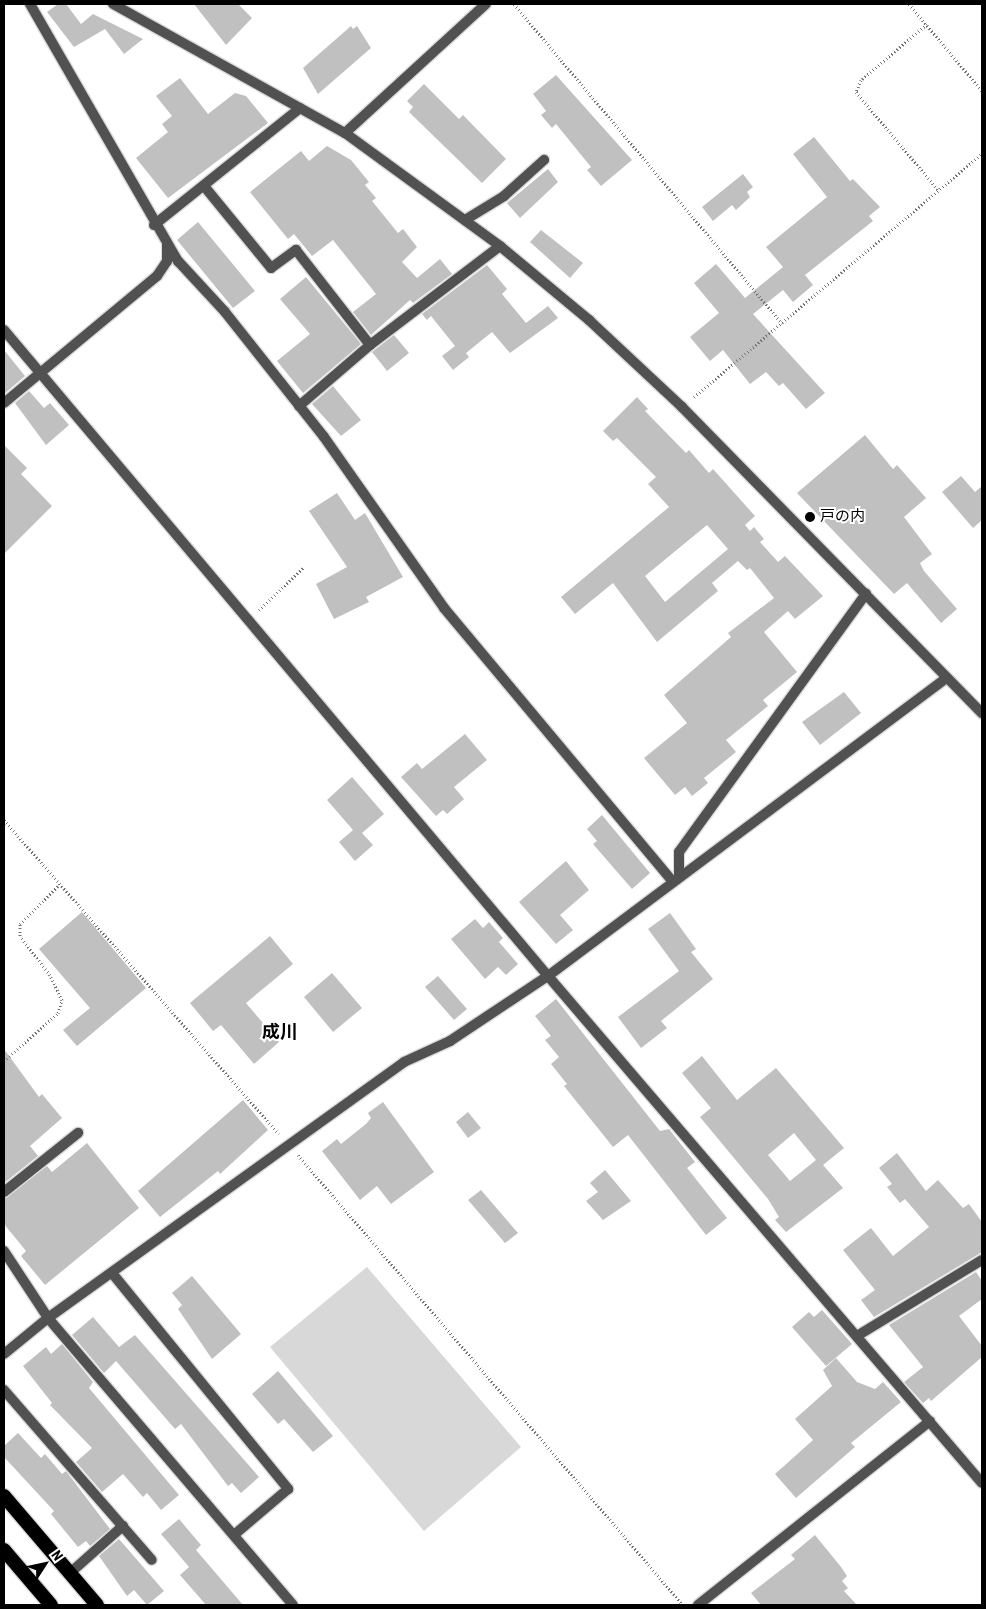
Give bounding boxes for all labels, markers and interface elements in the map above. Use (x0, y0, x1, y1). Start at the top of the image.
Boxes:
place label: 戸の内 (820, 508, 865, 526)
marker: 戸の内 (804, 511, 816, 523)
district label: 成川 (262, 1021, 298, 1043)
north arrow (20, 1539, 70, 1589)
text: N (48, 1547, 66, 1563)

